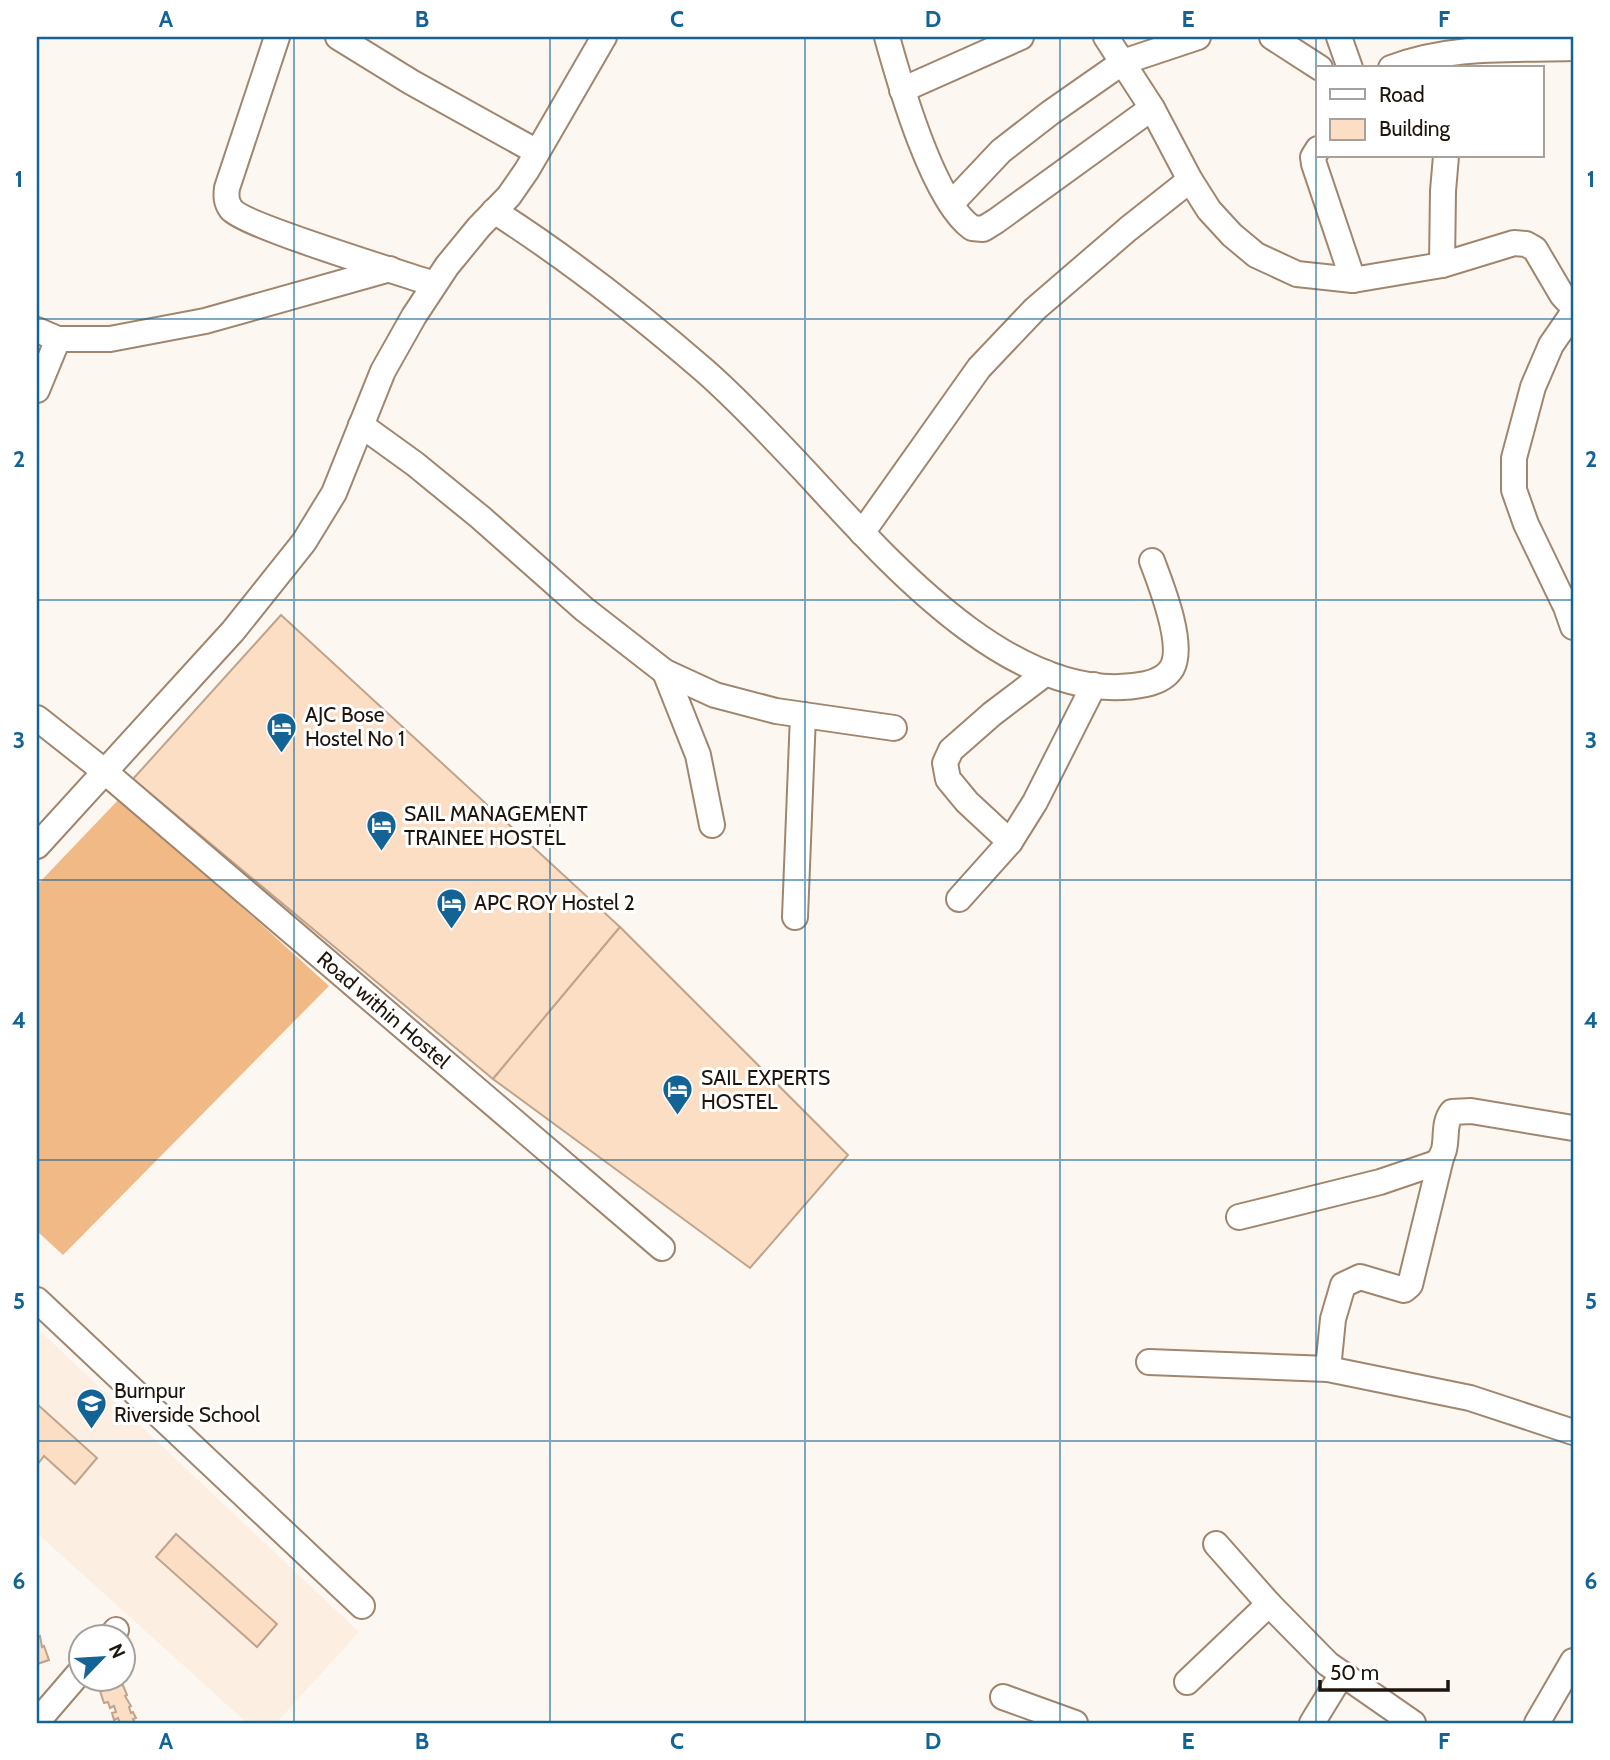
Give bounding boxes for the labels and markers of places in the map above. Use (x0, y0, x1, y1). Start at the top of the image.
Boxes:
place label: AJC Bose Hostel No 1 (305, 702, 405, 751)
hotel icon: AJC Bose Hostel No 1 (265, 710, 299, 754)
place label: SAIL MANAGEMENT TRAINEE HOSTEL (404, 801, 588, 850)
hotel icon: SAIL MANAGEMENT TRAINEE HOSTEL (364, 809, 398, 853)
hotel icon: APC ROY Hostel 2 (434, 886, 468, 930)
place label: APC ROY Hostel 2 (474, 890, 635, 915)
place label: SAIL EXPERTS HOSTEL (701, 1065, 830, 1114)
hotel icon: SAIL EXPERTS HOSTEL (661, 1073, 695, 1117)
place label: Burnpur Riverside School (114, 1378, 260, 1427)
school or university icon: Burnpur Riverside School (74, 1386, 108, 1430)

